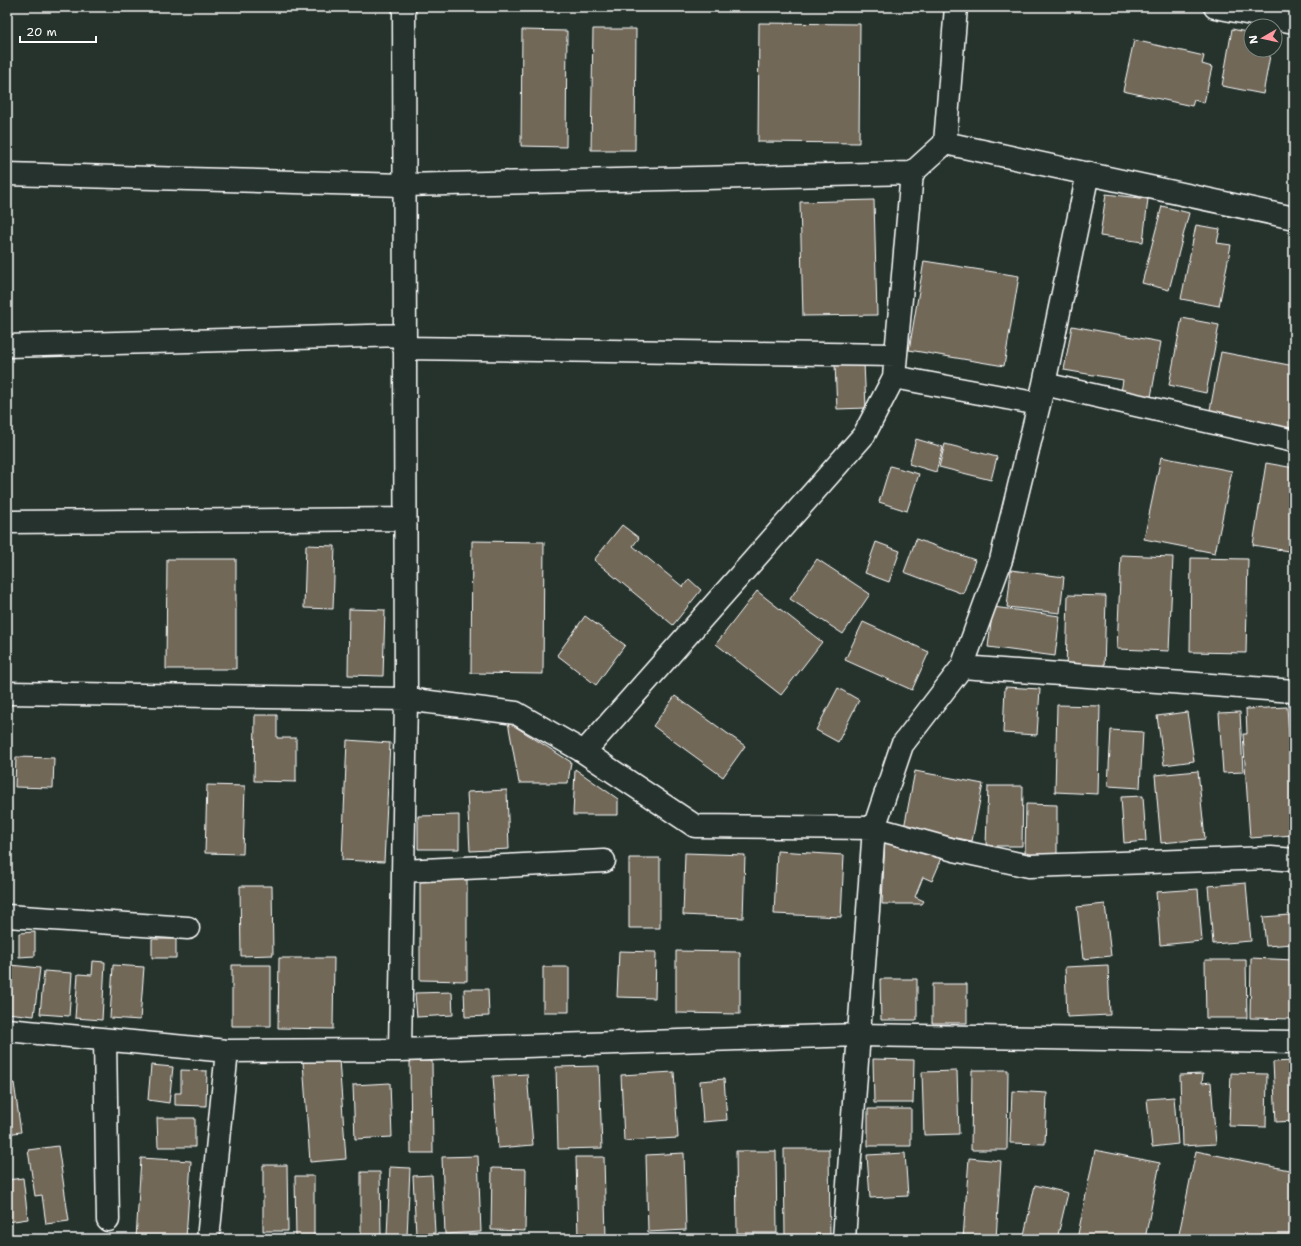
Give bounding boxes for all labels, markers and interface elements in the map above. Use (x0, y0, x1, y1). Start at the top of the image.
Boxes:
scale bar (20, 18, 96, 44)
north arrow (1243, 18, 1283, 58)
text: 20 m (26, 24, 57, 40)
text: N (1245, 34, 1262, 45)

